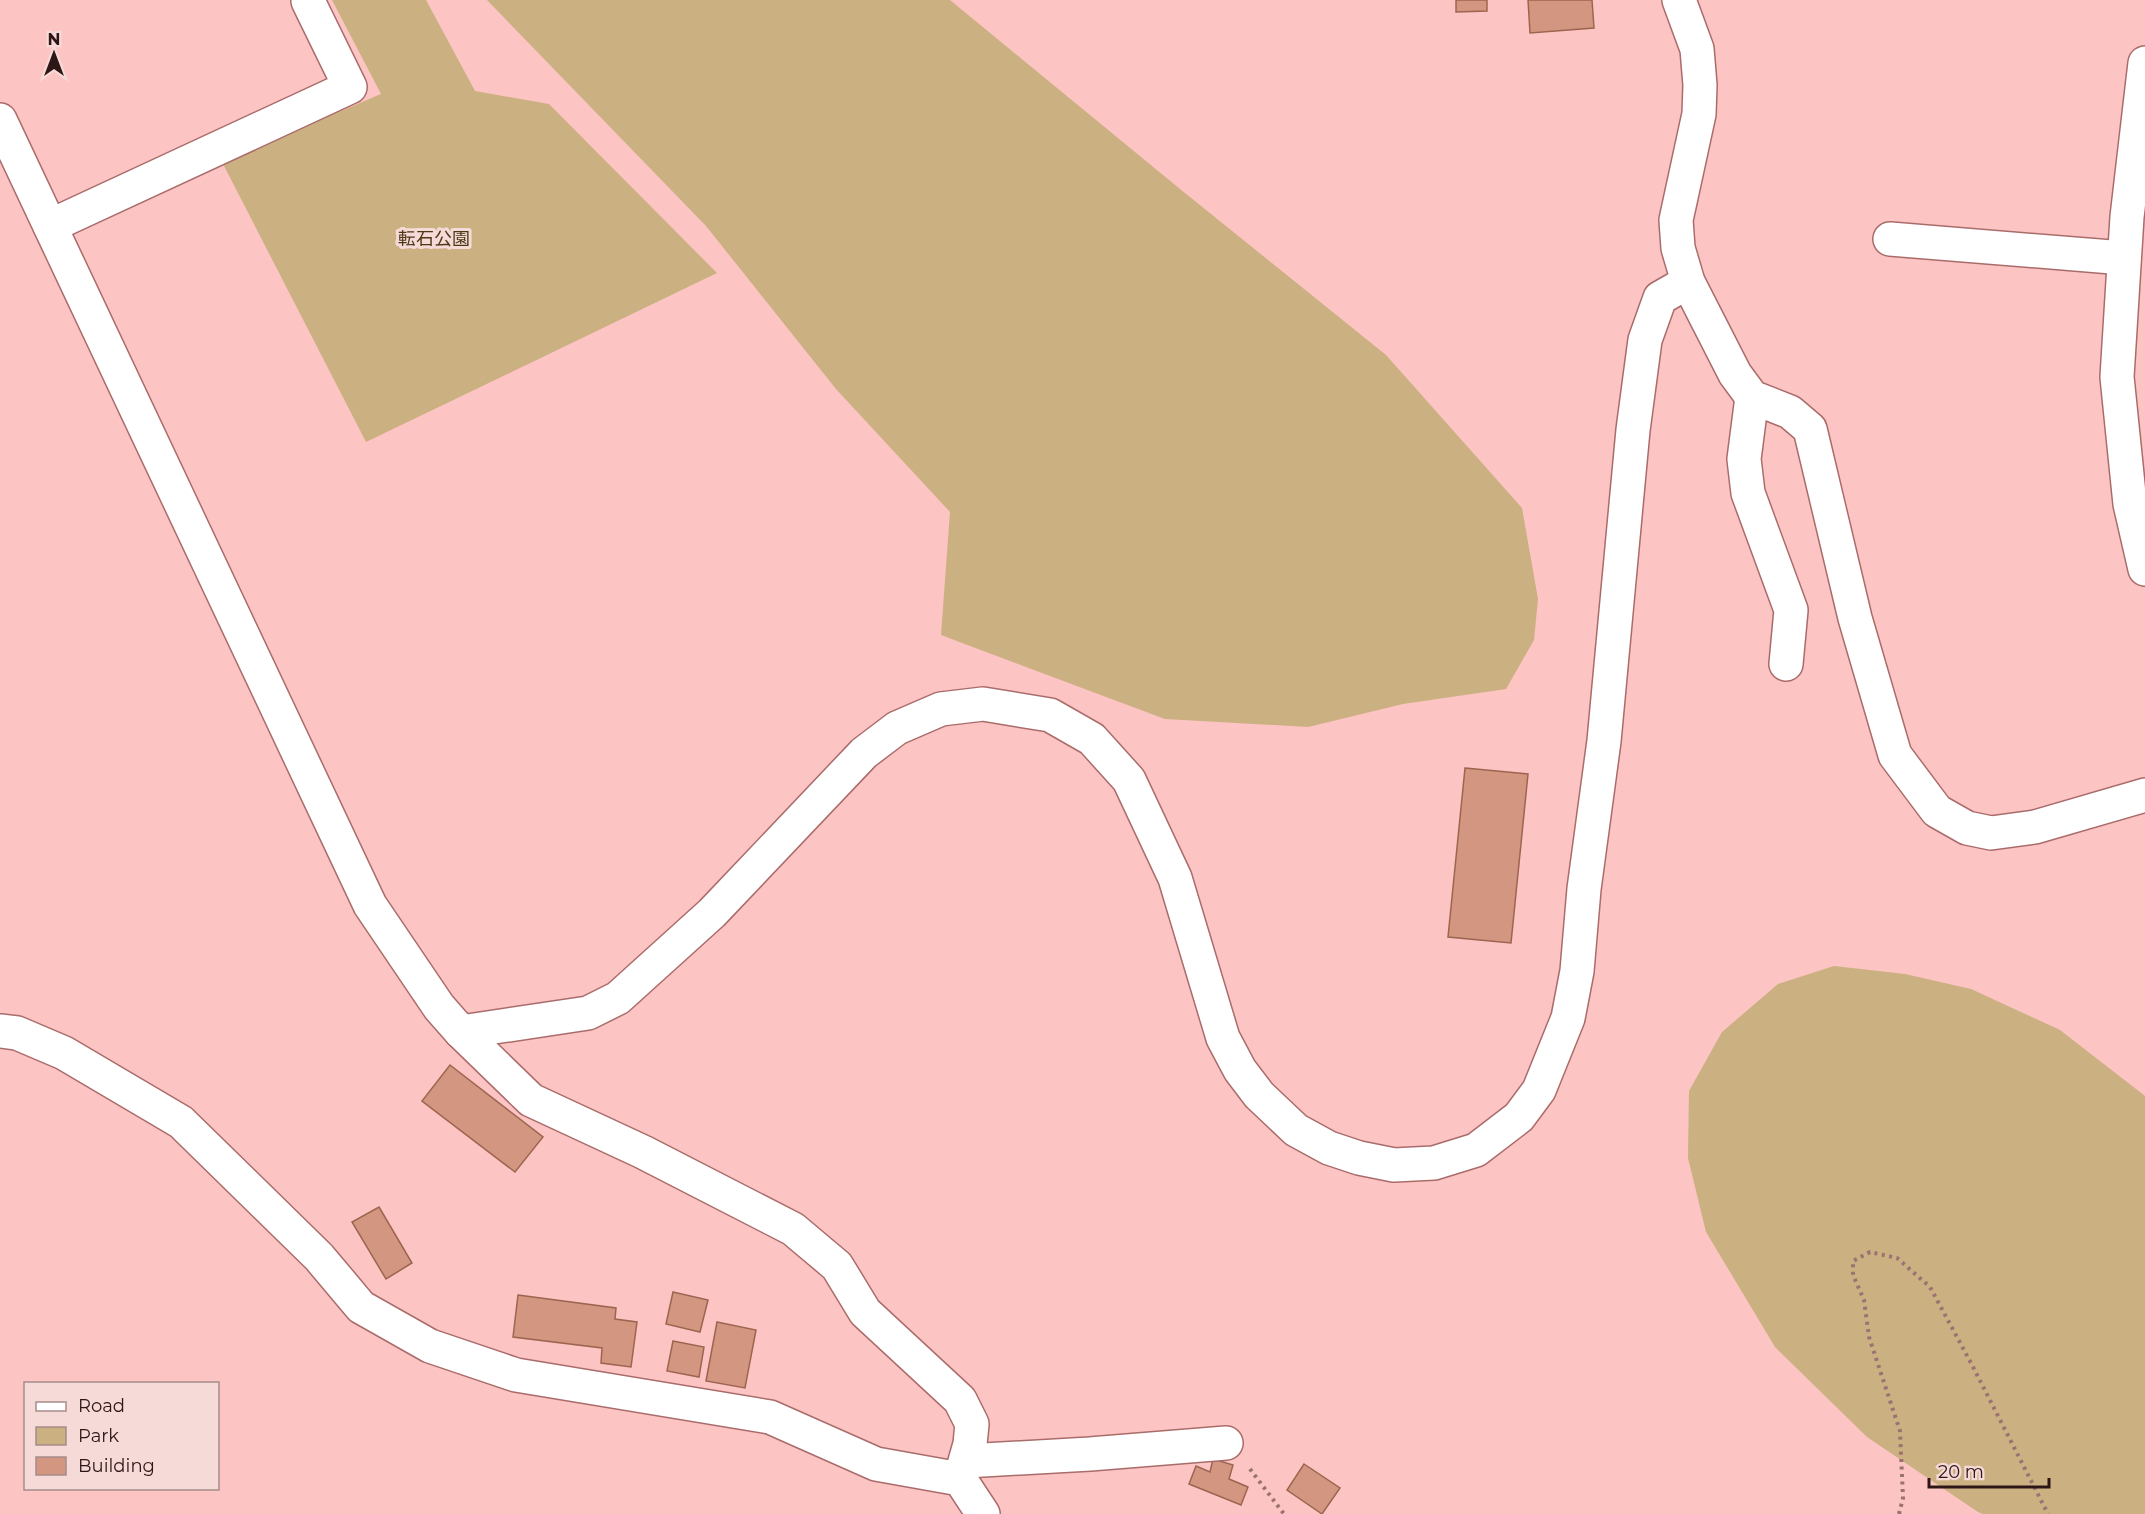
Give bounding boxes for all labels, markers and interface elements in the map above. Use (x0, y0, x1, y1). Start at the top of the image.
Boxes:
north arrow (24, 24, 84, 84)
text: N (48, 30, 60, 49)
park label: 転石公園 (398, 228, 470, 250)
legend (24, 1382, 219, 1490)
text: Road (78, 1395, 125, 1417)
text: Park (78, 1425, 119, 1447)
scale bar (1929, 1451, 2049, 1489)
text: Building (78, 1455, 155, 1477)
text: 20 m (1938, 1461, 1984, 1483)

